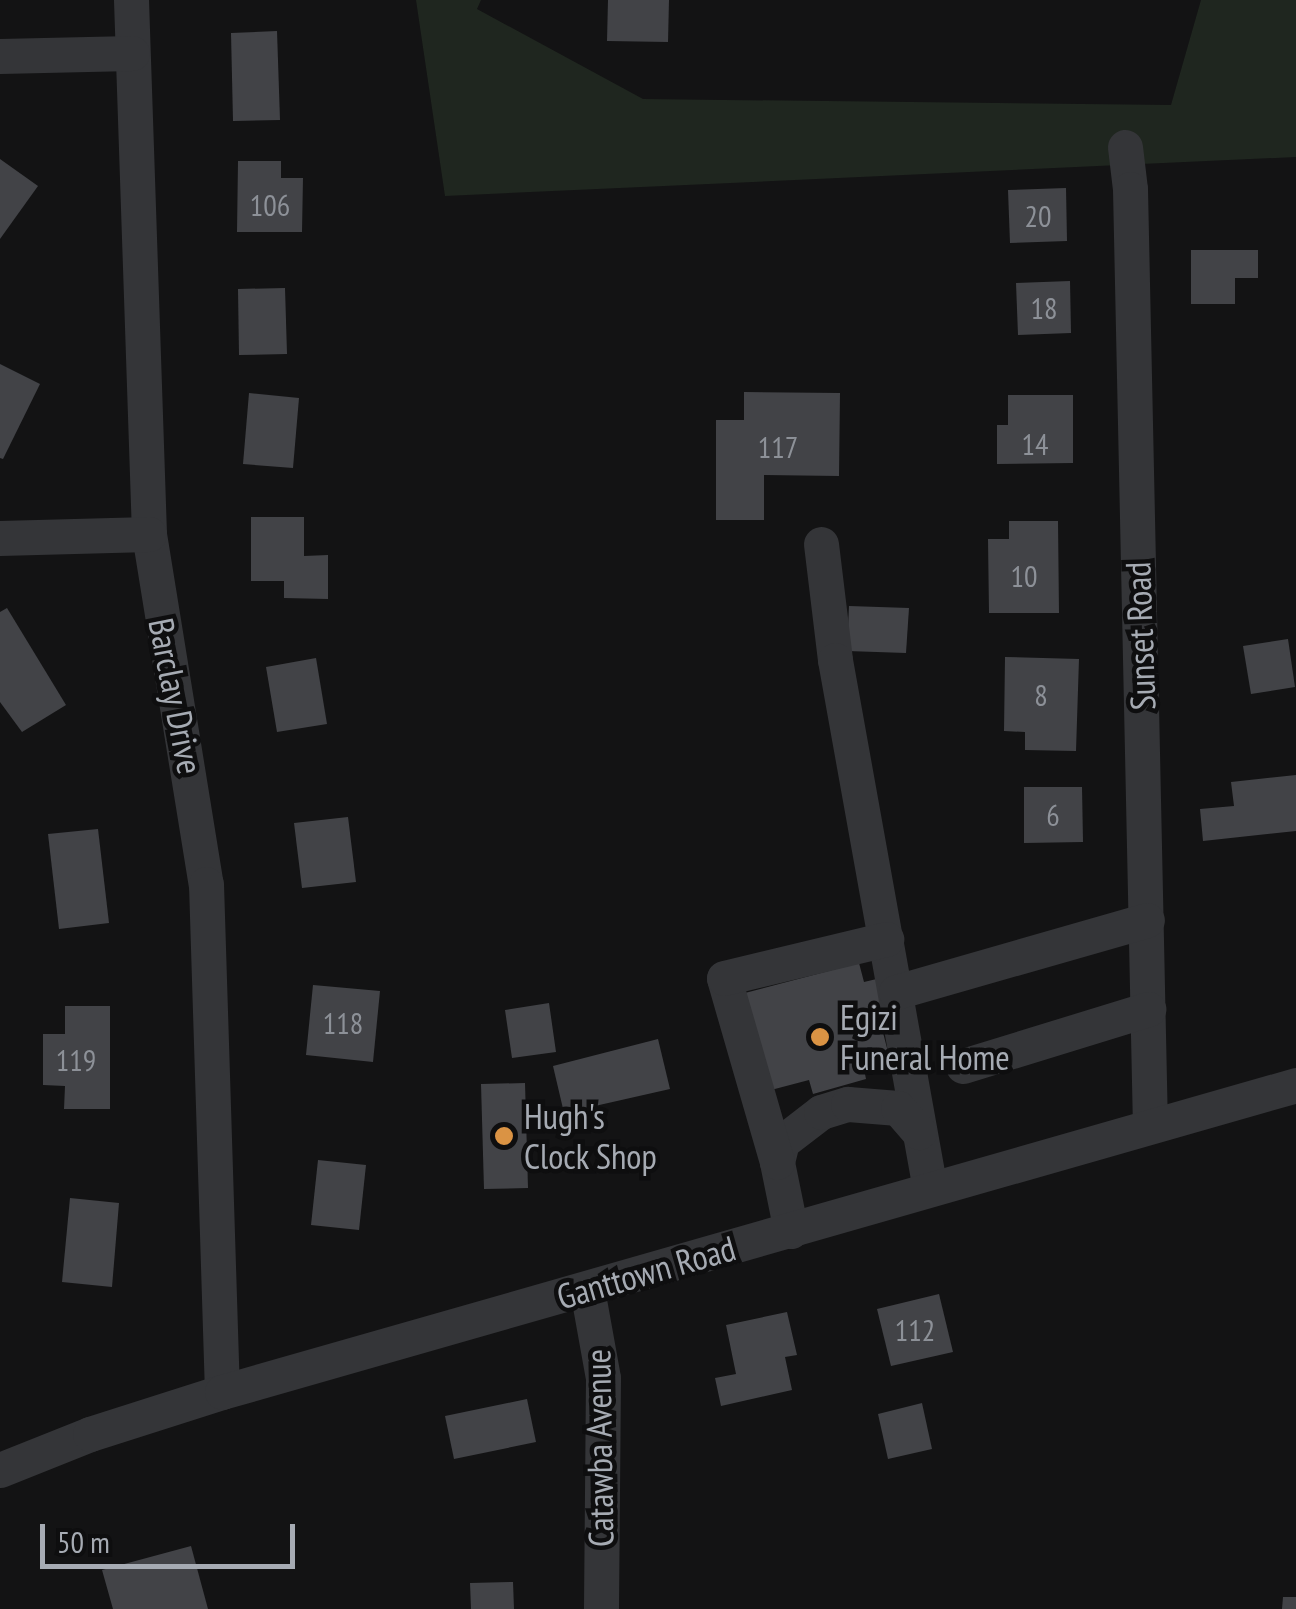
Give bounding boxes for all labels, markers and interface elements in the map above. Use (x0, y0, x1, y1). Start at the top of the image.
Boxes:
house number: 106 (250, 187, 290, 223)
house number: 20 (1025, 198, 1051, 234)
house number: 18 (1031, 290, 1057, 326)
house number: 14 (1022, 426, 1048, 462)
house number: 117 (758, 429, 798, 465)
house number: 10 (1011, 558, 1037, 594)
street label: Sunset Road (1116, 561, 1164, 711)
street label: Barclay Drive (140, 614, 212, 778)
house number: 8 (1034, 677, 1048, 713)
house number: 6 (1046, 797, 1060, 833)
place label: Egizi Funeral Home (840, 996, 1010, 1078)
house number: 118 (323, 1005, 363, 1041)
marker: Egizi Funeral Home (809, 1026, 831, 1048)
house number: 119 (56, 1042, 96, 1078)
place label: Hugh's Clock Shop (524, 1095, 657, 1177)
marker: Hugh's Clock Shop (493, 1125, 515, 1147)
street label: Ganttown Road (552, 1227, 740, 1317)
house number: 112 (895, 1312, 935, 1348)
street label: Catawba Avenue (576, 1348, 622, 1548)
scale bar (45, 1504, 300, 1566)
text: 50 m (57, 1522, 110, 1561)

